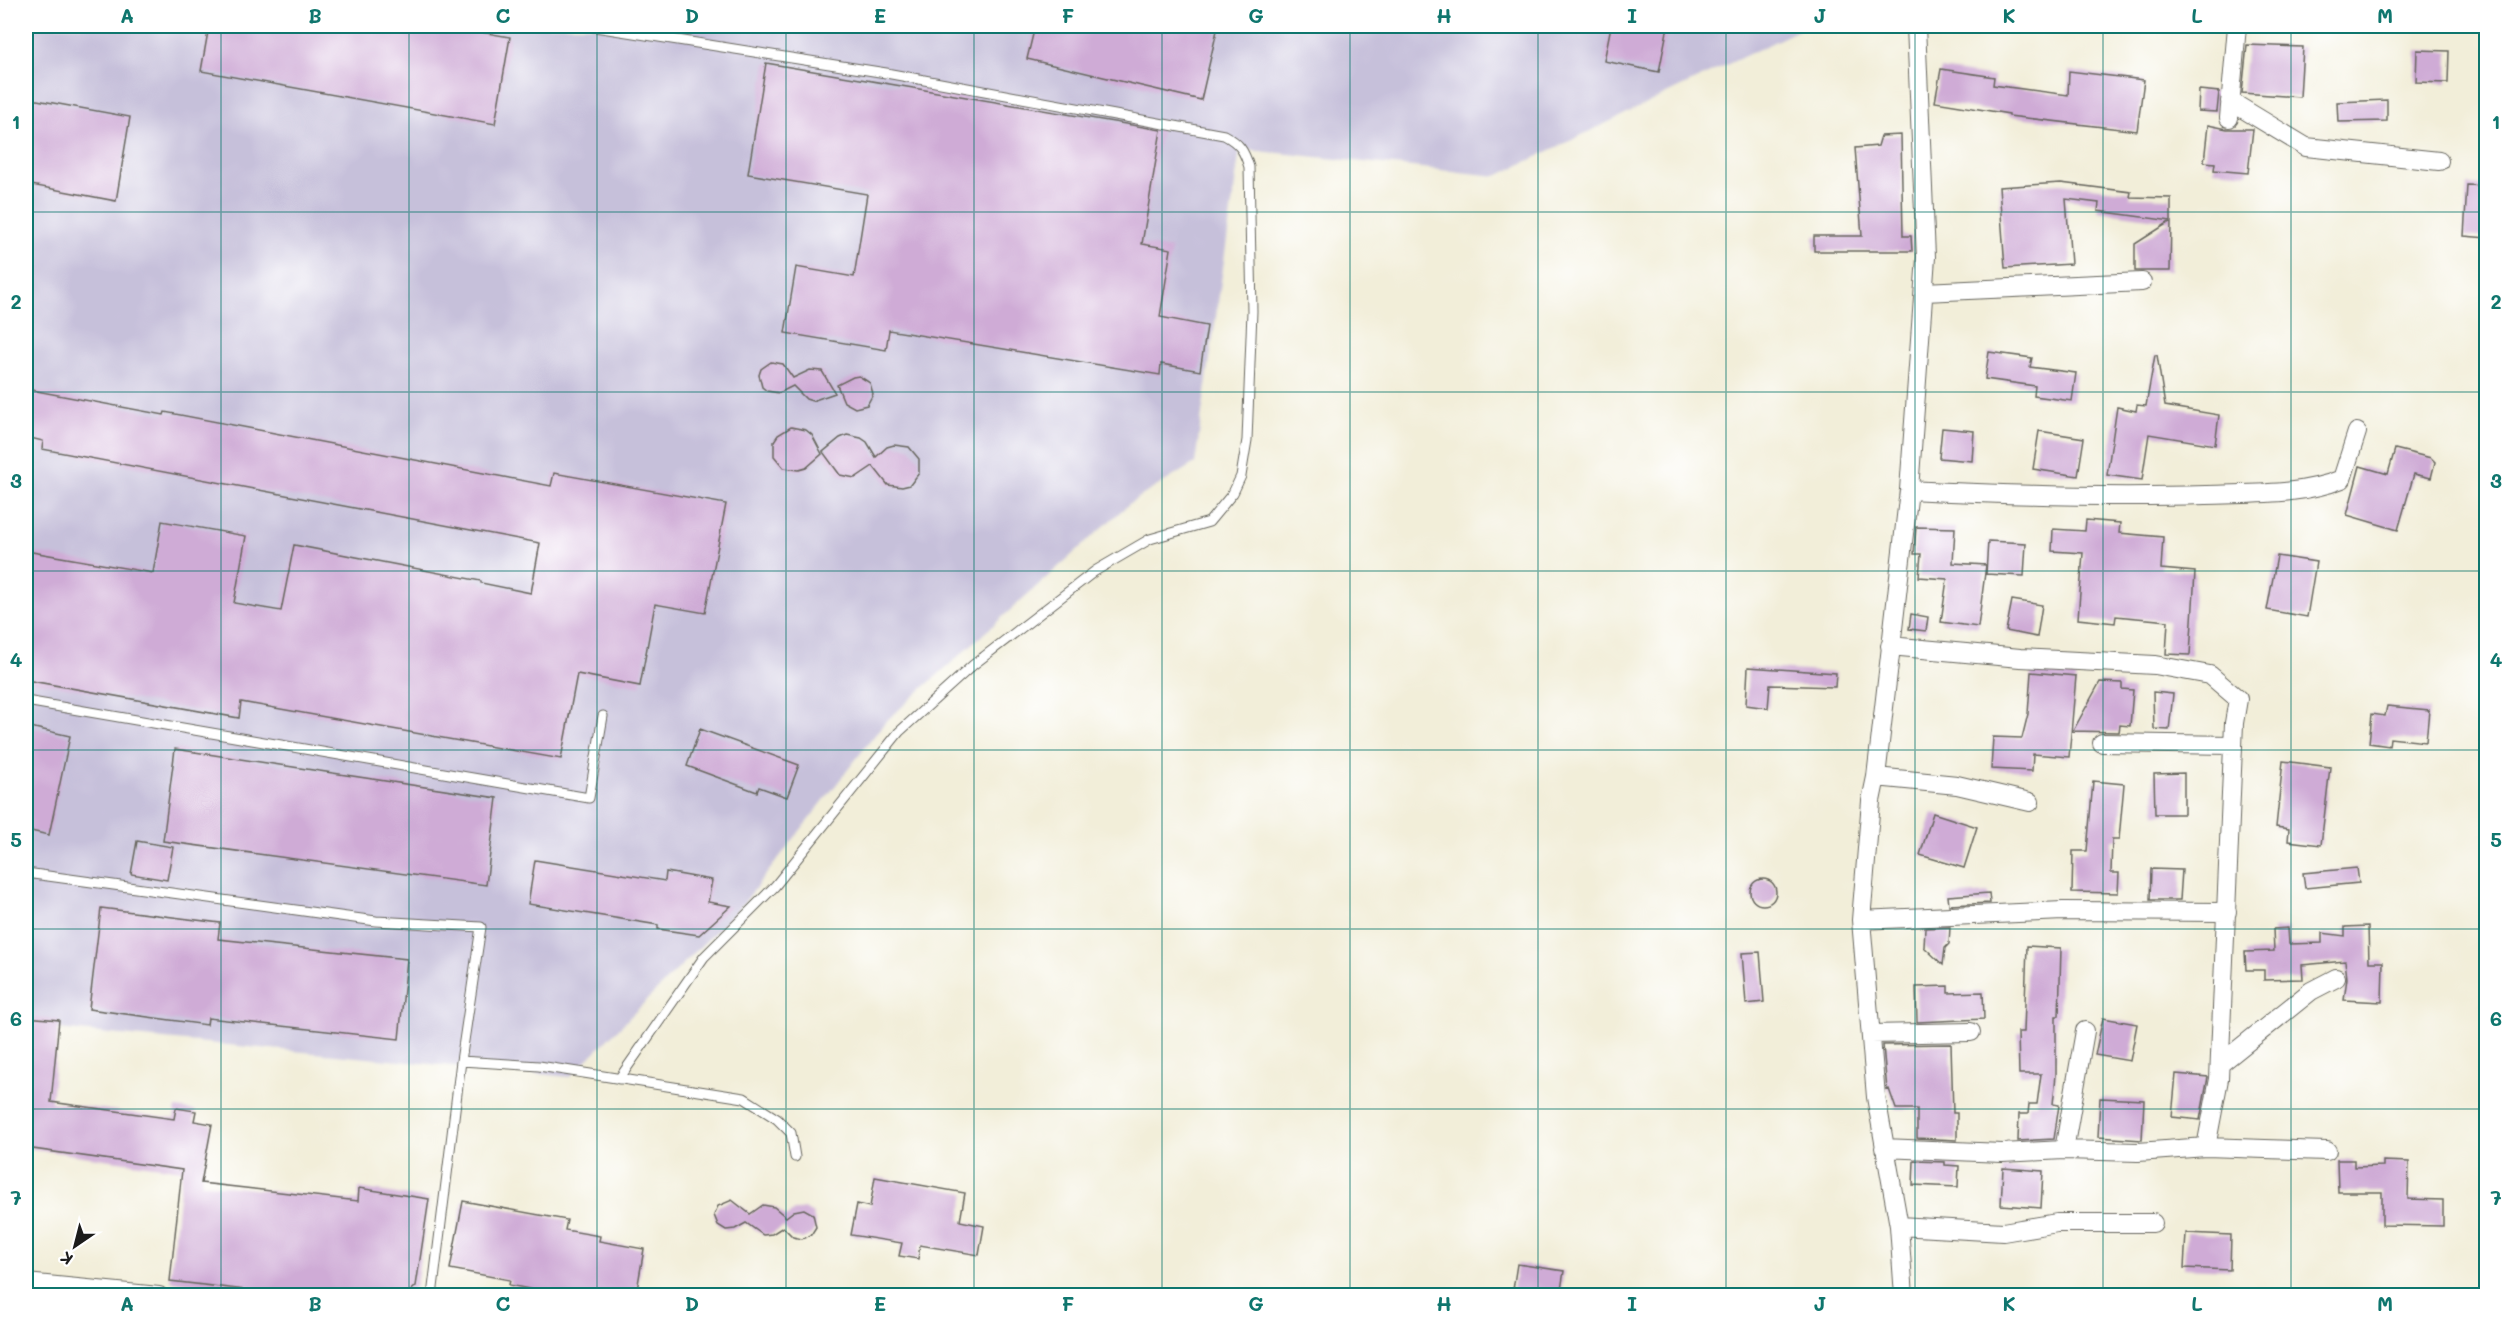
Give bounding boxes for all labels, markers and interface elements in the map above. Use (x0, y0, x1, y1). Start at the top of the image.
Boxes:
text: A (120, 2, 134, 28)
text: B (308, 2, 322, 28)
text: C (496, 2, 511, 28)
text: D (685, 2, 699, 28)
text: E (874, 2, 886, 28)
text: F (1062, 2, 1075, 28)
text: G (1248, 2, 1264, 28)
text: H (1436, 2, 1452, 28)
text: I (1627, 2, 1637, 28)
text: J (1813, 2, 1827, 28)
text: K (2002, 2, 2016, 28)
text: L (2191, 2, 2203, 28)
text: M (2377, 2, 2393, 28)
text: 1 (12, 108, 20, 134)
text: 1 (2492, 108, 2500, 134)
text: 2 (10, 288, 22, 314)
text: 2 (2490, 288, 2502, 314)
text: 3 (10, 467, 22, 493)
text: 3 (2490, 467, 2502, 493)
text: 4 (10, 646, 23, 672)
text: 4 (2490, 646, 2503, 672)
text: 5 (10, 826, 22, 852)
text: 5 (2490, 826, 2502, 852)
text: 6 (10, 1005, 22, 1031)
text: 6 (2490, 1005, 2502, 1031)
text: 7 (10, 1184, 22, 1210)
text: 7 (2490, 1184, 2502, 1210)
north arrow (45, 1216, 105, 1276)
text: K (56, 1247, 76, 1270)
text: A (120, 1290, 134, 1316)
text: B (308, 1290, 322, 1316)
text: C (496, 1290, 511, 1316)
text: D (685, 1290, 699, 1316)
text: E (874, 1290, 886, 1316)
text: F (1062, 1290, 1075, 1316)
text: G (1248, 1290, 1264, 1316)
text: H (1436, 1290, 1452, 1316)
text: I (1627, 1290, 1637, 1316)
text: J (1813, 1290, 1827, 1316)
text: K (2002, 1290, 2016, 1316)
text: L (2191, 1290, 2203, 1316)
text: M (2377, 1290, 2393, 1316)

